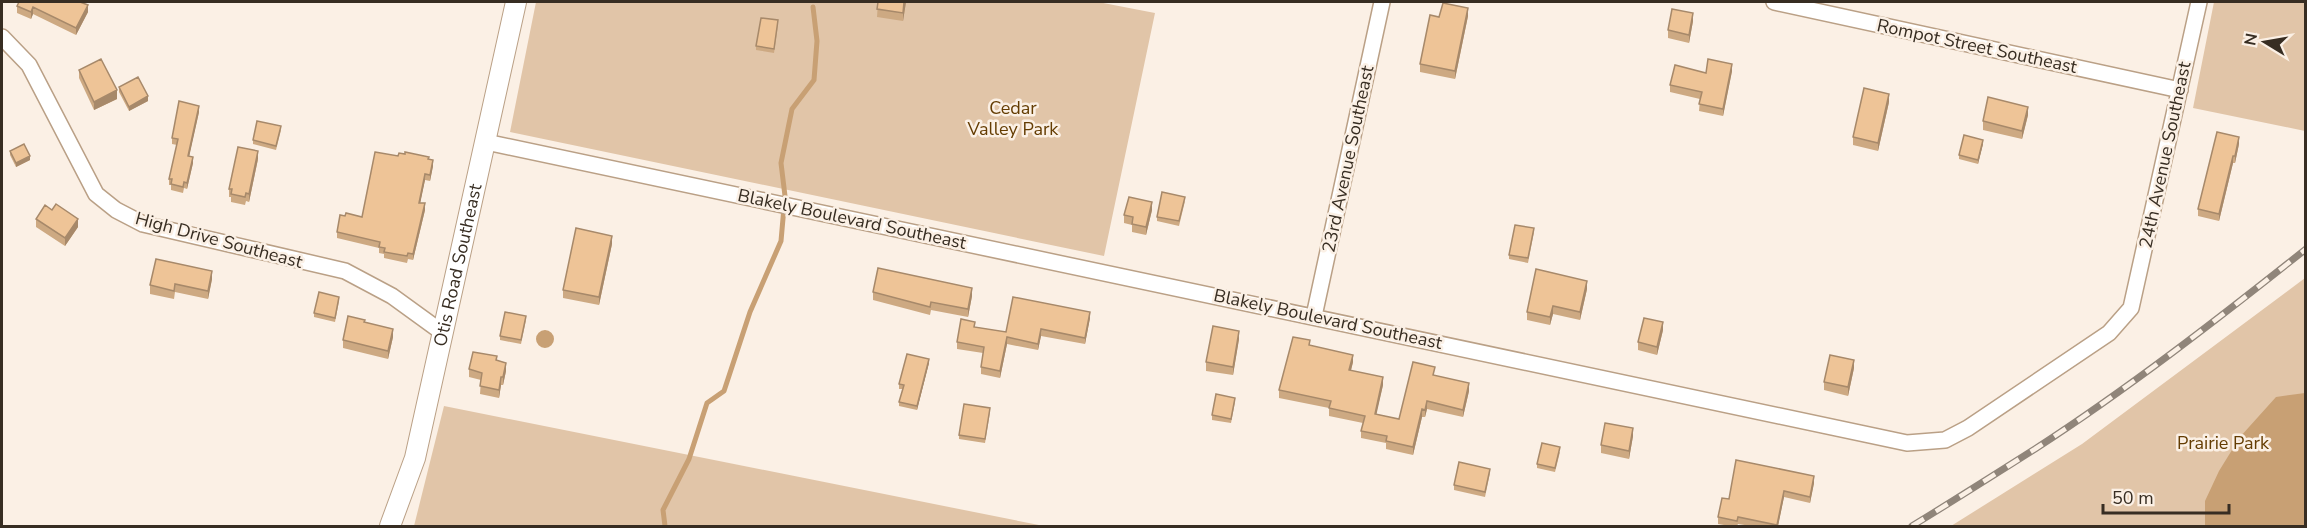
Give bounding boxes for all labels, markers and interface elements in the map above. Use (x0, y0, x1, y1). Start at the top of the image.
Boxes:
north arrow (2235, 12, 2295, 72)
street label: Rompot Street Southeast (1875, 13, 2080, 79)
text: N (2239, 31, 2263, 47)
street label: 24th Avenue Southeast (2133, 59, 2197, 251)
street label: 23rd Avenue Southeast (1316, 63, 1380, 255)
park label: Cedar Valley Park (967, 96, 1059, 141)
street label: Otis Road Southeast (428, 181, 488, 349)
street label: Blakely Boulevard Southeast (735, 183, 969, 255)
street label: High Drive Southeast (133, 206, 306, 274)
street label: Blakely Boulevard Southeast (1211, 283, 1445, 355)
park label: Prairie Park (2177, 431, 2270, 455)
scale bar (2103, 477, 2229, 515)
text: 50 m (2112, 486, 2154, 510)

